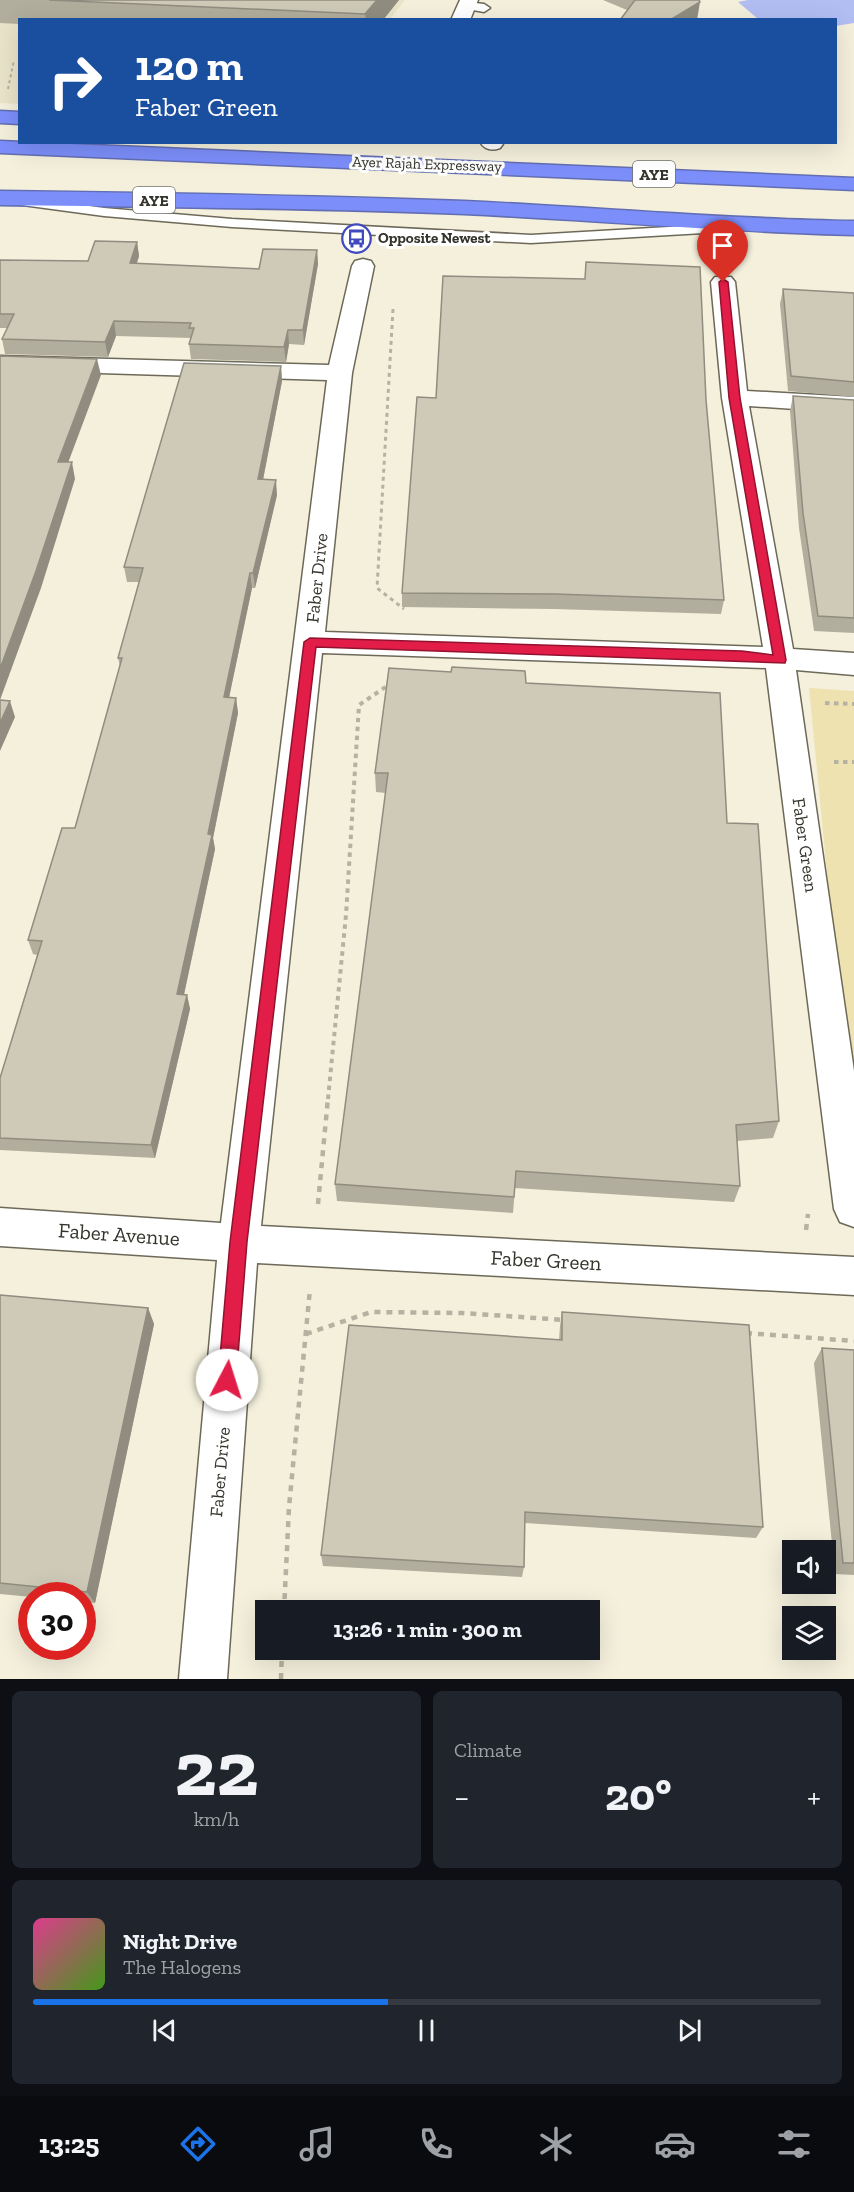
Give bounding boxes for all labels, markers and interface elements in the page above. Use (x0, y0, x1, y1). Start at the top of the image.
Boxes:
text: 120 m (135, 40, 243, 91)
icon: right (36, 42, 114, 120)
text: Faber Green (135, 91, 278, 123)
street label: Ayer Rajah Expressway (352, 152, 502, 176)
road number: AYE (633, 161, 675, 187)
road number: AYE (133, 187, 175, 213)
pin (697, 220, 748, 282)
bus stop icon: Opposite Newest (341, 222, 373, 254)
place label: Opposite Newest (378, 229, 491, 247)
icon: arrive (706, 229, 739, 262)
street label: Faber Drive (301, 532, 333, 624)
street label: Faber Green (787, 796, 823, 894)
street label: Faber Avenue (57, 1217, 181, 1251)
street label: Faber Green (490, 1245, 602, 1275)
position arrow (195, 1348, 259, 1412)
street label: Faber Drive (205, 1426, 235, 1518)
map controls (782, 1540, 836, 1660)
button: sound (782, 1540, 836, 1594)
speed limit sign: 30 (18, 1582, 96, 1660)
button: layers (782, 1606, 836, 1660)
text: 13:26 · 1 min · 300 m (333, 1616, 522, 1643)
text: 22 (175, 1721, 258, 1815)
text: Climate (454, 1738, 522, 1762)
text: 20° (605, 1768, 671, 1822)
text: − (454, 1777, 469, 1816)
text: + (807, 1777, 821, 1816)
text: km/h (194, 1807, 239, 1831)
text: Night Drive (123, 1928, 237, 1955)
text: The Halogens (123, 1955, 241, 1979)
icon: previous (148, 2014, 181, 2047)
icon: pause (410, 2014, 443, 2047)
icon: next (673, 2014, 706, 2047)
icon: directions (177, 2123, 219, 2165)
icon: music (296, 2123, 338, 2165)
icon: phone (415, 2123, 457, 2165)
icon: climate (535, 2123, 577, 2165)
icon: car (654, 2123, 696, 2165)
icon: filters (773, 2123, 815, 2165)
text: 13:25 (39, 2128, 99, 2160)

